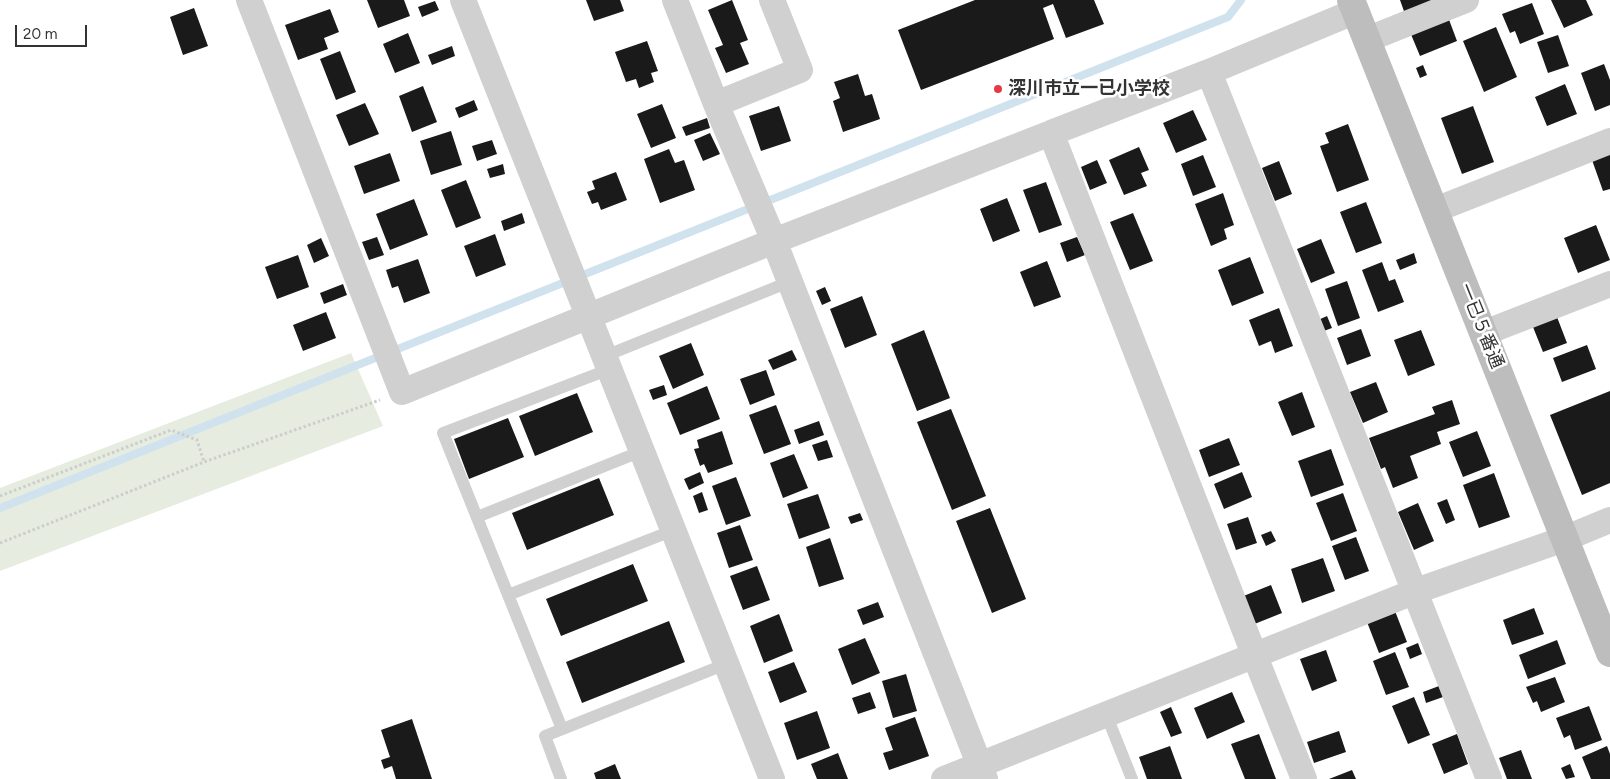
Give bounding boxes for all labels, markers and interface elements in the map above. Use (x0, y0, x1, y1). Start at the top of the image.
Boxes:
scale bar (18, 15, 90, 47)
text: 20 m (23, 25, 57, 43)
place label: 深川市立一已小学校 (1008, 78, 1170, 100)
marker: 深川市立一已小学校 (992, 83, 1004, 95)
street label: 一已５番通 (1454, 280, 1508, 372)

